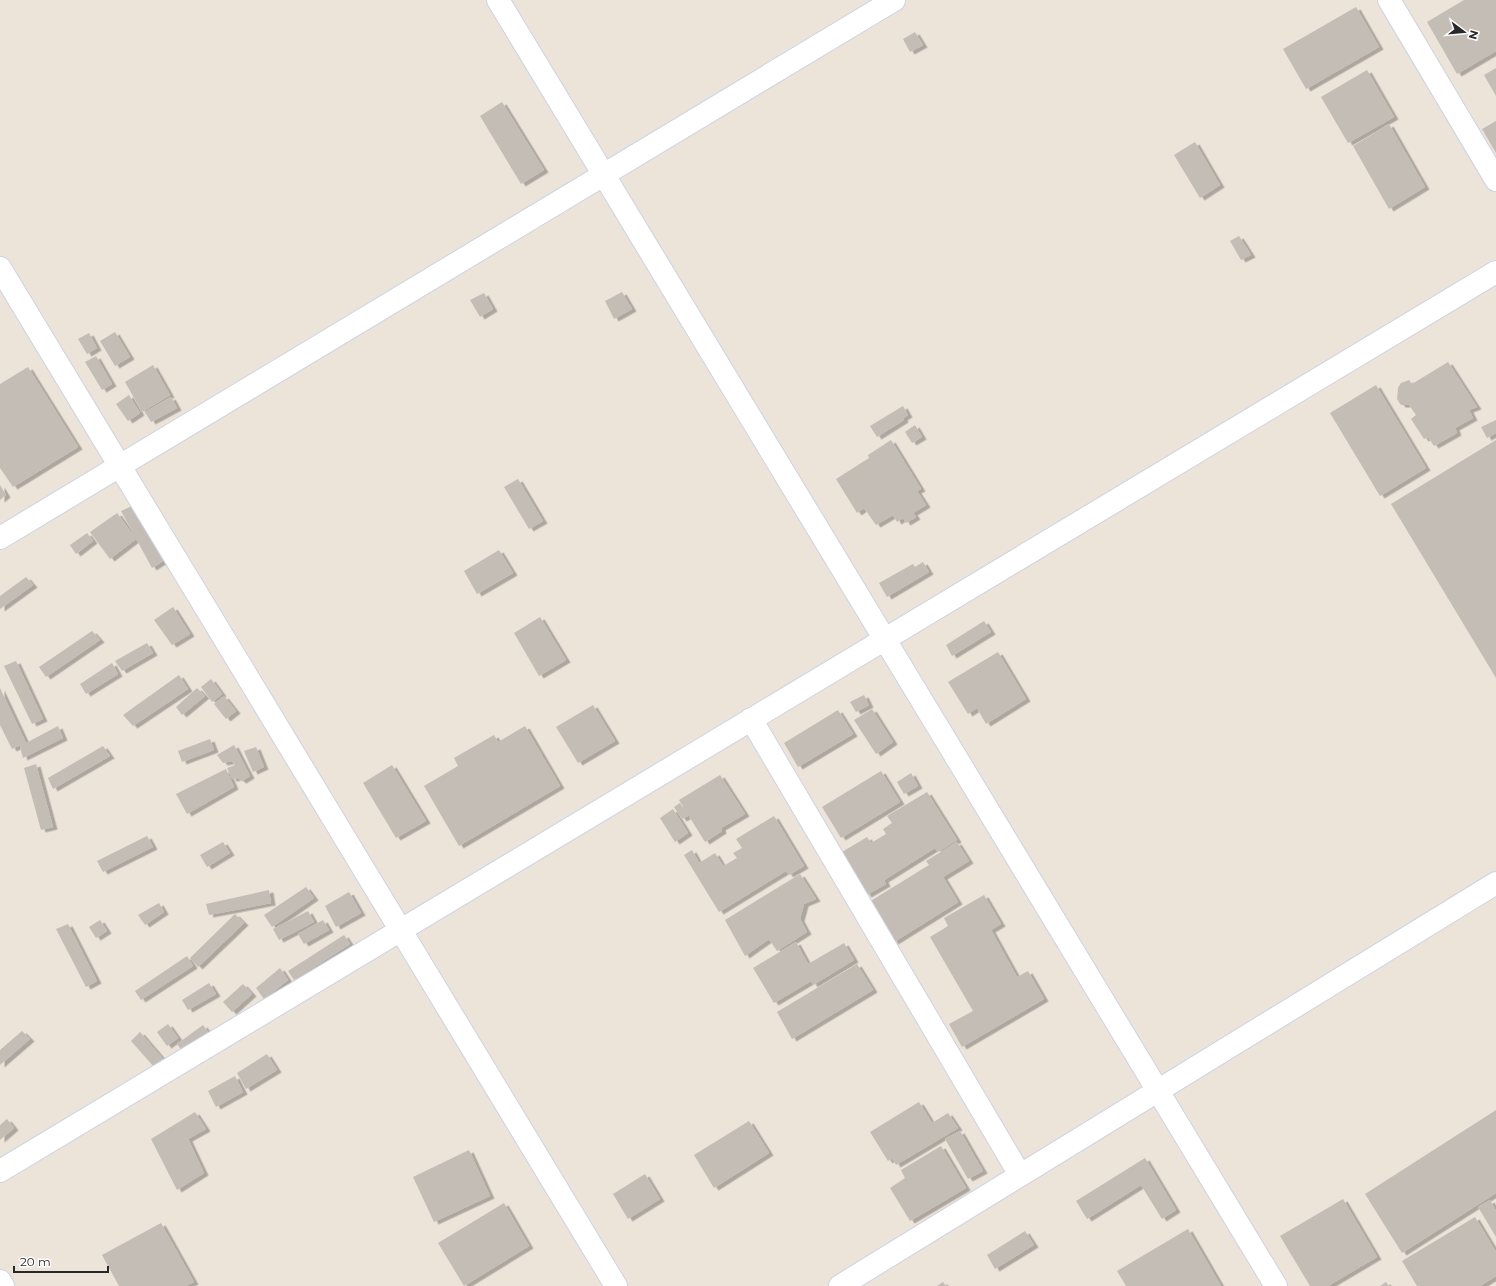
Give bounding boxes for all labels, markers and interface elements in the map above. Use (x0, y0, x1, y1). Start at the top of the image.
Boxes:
north arrow (1444, 12, 1484, 52)
text: N (1466, 29, 1482, 41)
scale bar (14, 1248, 108, 1274)
text: 20 m (20, 1254, 51, 1269)

